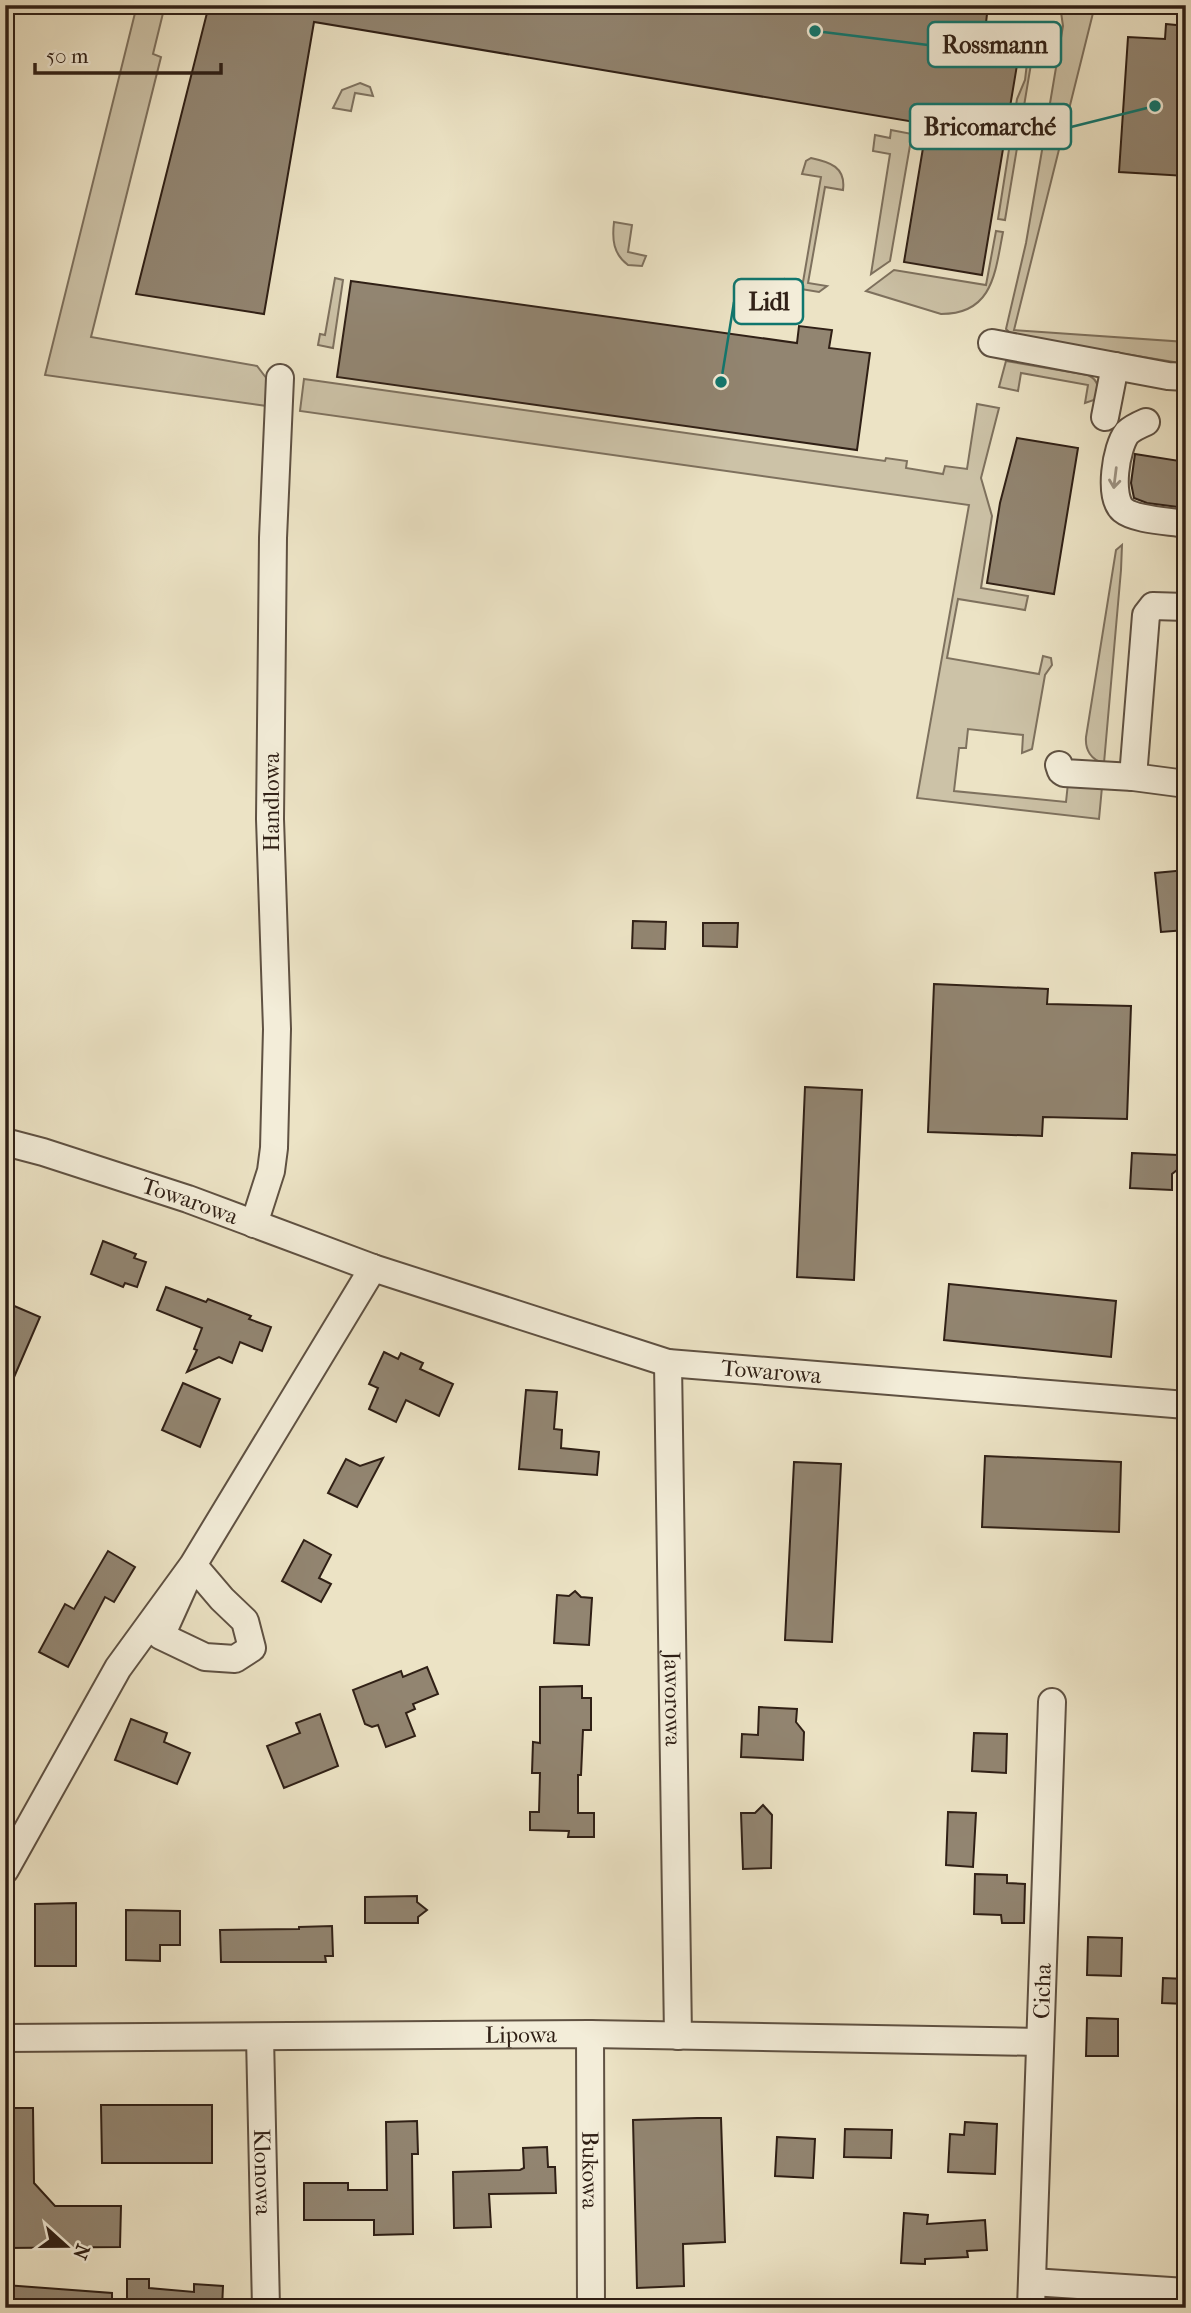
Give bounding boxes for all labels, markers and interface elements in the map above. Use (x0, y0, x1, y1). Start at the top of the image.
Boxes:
callout: Rossmann (928, 22, 1061, 67)
text: Rossmann (942, 31, 1049, 59)
scale bar (35, 32, 220, 76)
text: 50 m (46, 44, 89, 68)
callout: Bricomarché (910, 104, 1071, 149)
text: Bricomarché (924, 113, 1056, 141)
callout: Lidl (734, 279, 803, 324)
text: Lidl (748, 288, 790, 316)
one-way arrow (1109, 466, 1122, 489)
street label: Handlowa (258, 752, 285, 852)
street label: Towarowa (138, 1172, 242, 1231)
street label: Towarowa (720, 1354, 823, 1389)
street label: Jaworowa (658, 1649, 687, 1747)
street label: Cicha (1028, 1963, 1057, 2019)
street label: Lipowa (485, 2021, 557, 2049)
street label: Klonowa (248, 2128, 277, 2216)
street label: Bukowa (576, 2131, 604, 2210)
north arrow (32, 2212, 102, 2282)
text: N (68, 2241, 94, 2263)

